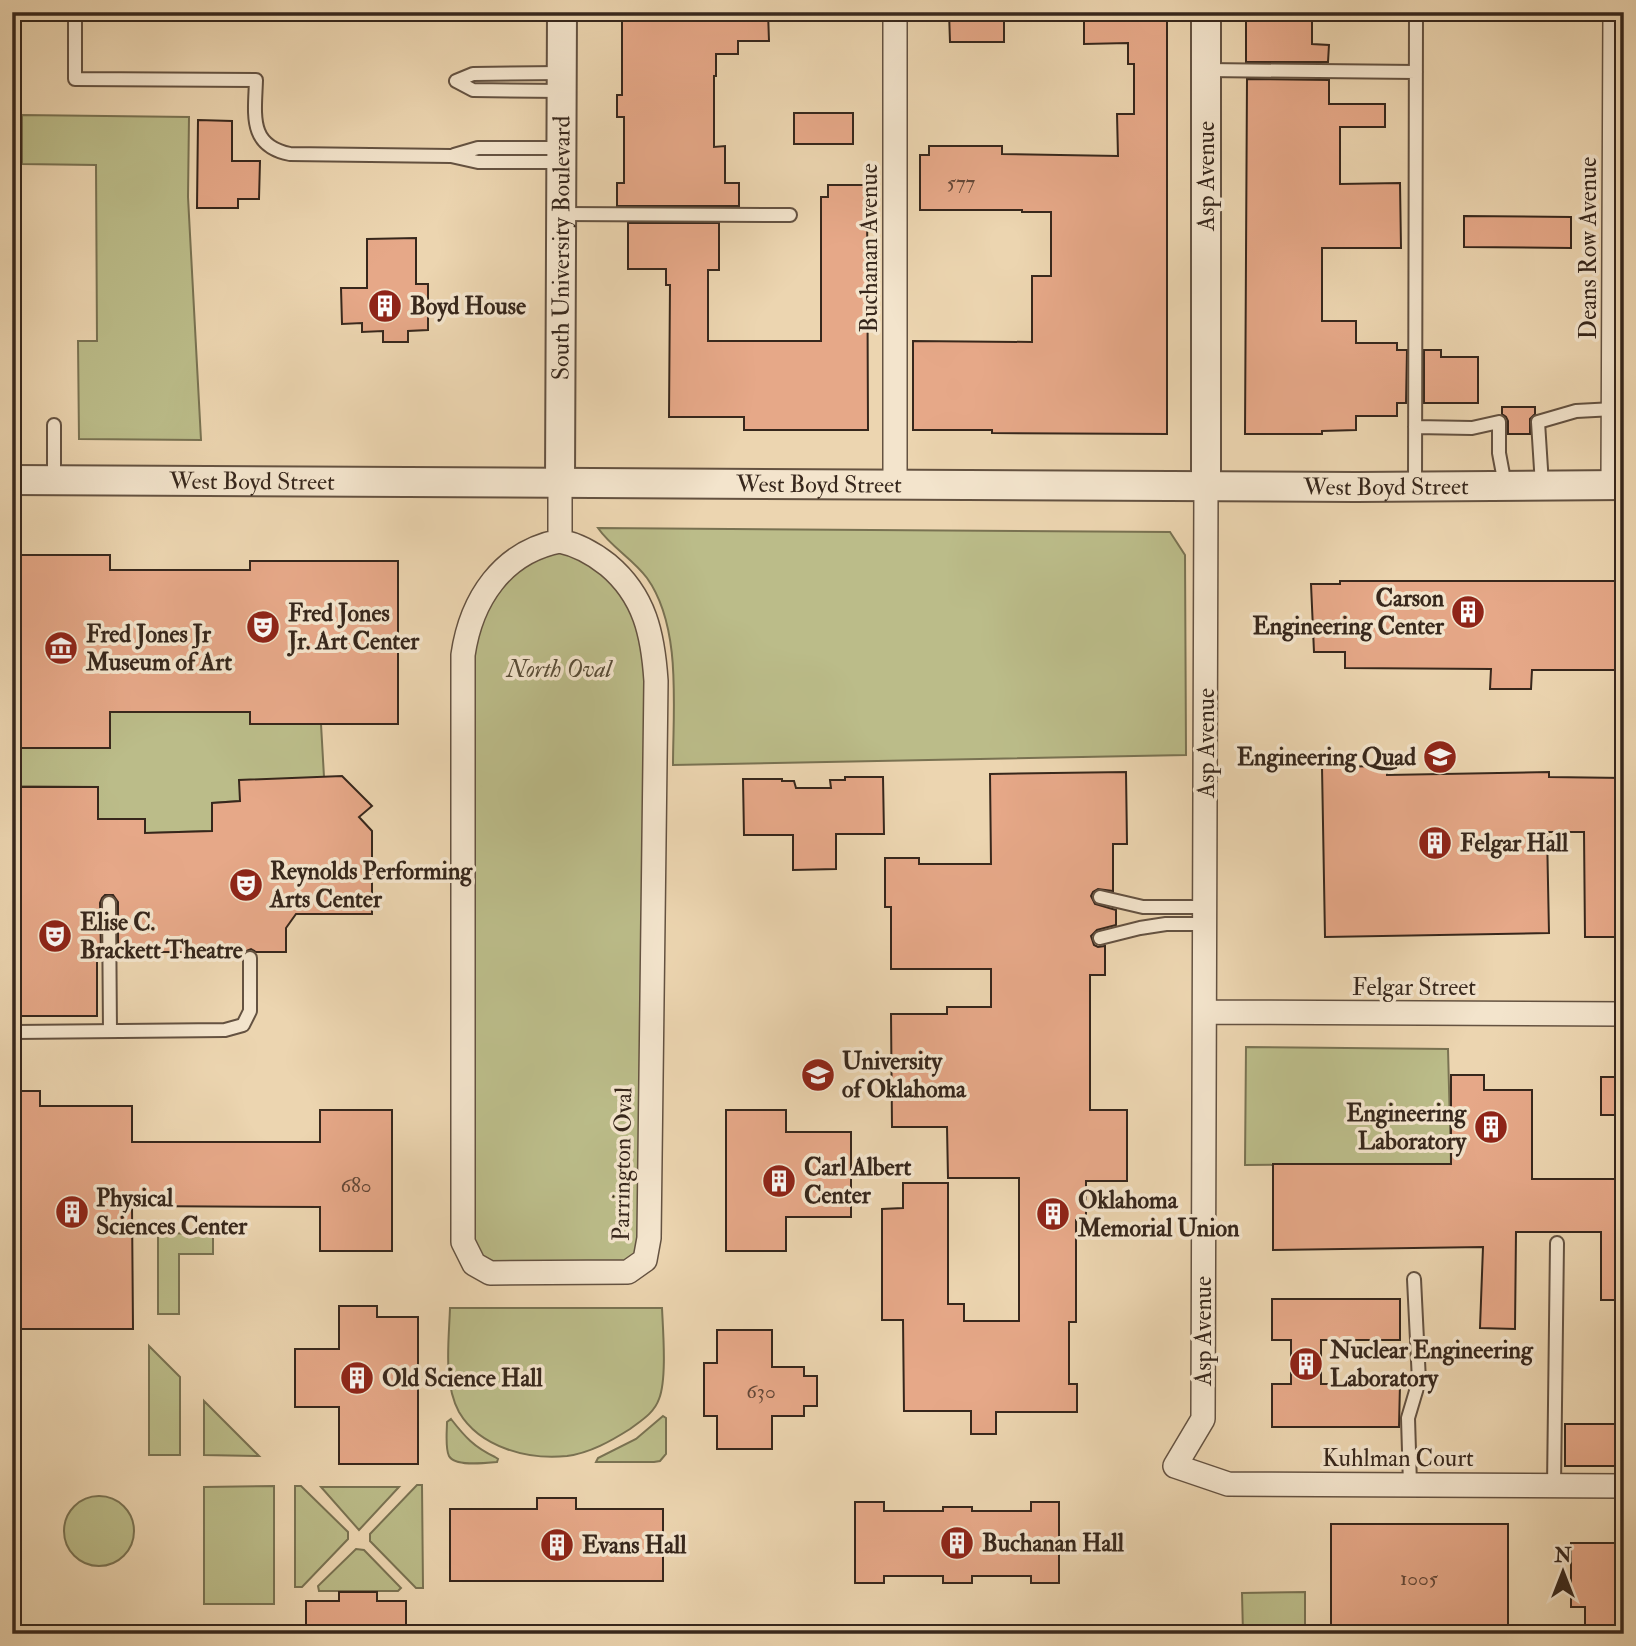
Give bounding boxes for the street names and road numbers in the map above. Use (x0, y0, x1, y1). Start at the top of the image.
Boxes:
street label: South University Boulevard (545, 115, 578, 380)
street label: Asp Avenue (1191, 121, 1222, 232)
street label: Deans Row Avenue (1573, 157, 1604, 339)
street label: Buchanan Avenue (854, 163, 885, 333)
street label: West Boyd Street (168, 466, 335, 498)
street label: West Boyd Street (735, 469, 902, 501)
street label: West Boyd Street (1302, 471, 1469, 503)
street label: Asp Avenue (1191, 688, 1222, 799)
street label: Felgar Street (1352, 972, 1476, 1003)
street label: Parrington Oval (606, 1087, 639, 1241)
street label: Asp Avenue (1188, 1276, 1219, 1387)
street label: Kuhlman Court (1322, 1443, 1474, 1474)

